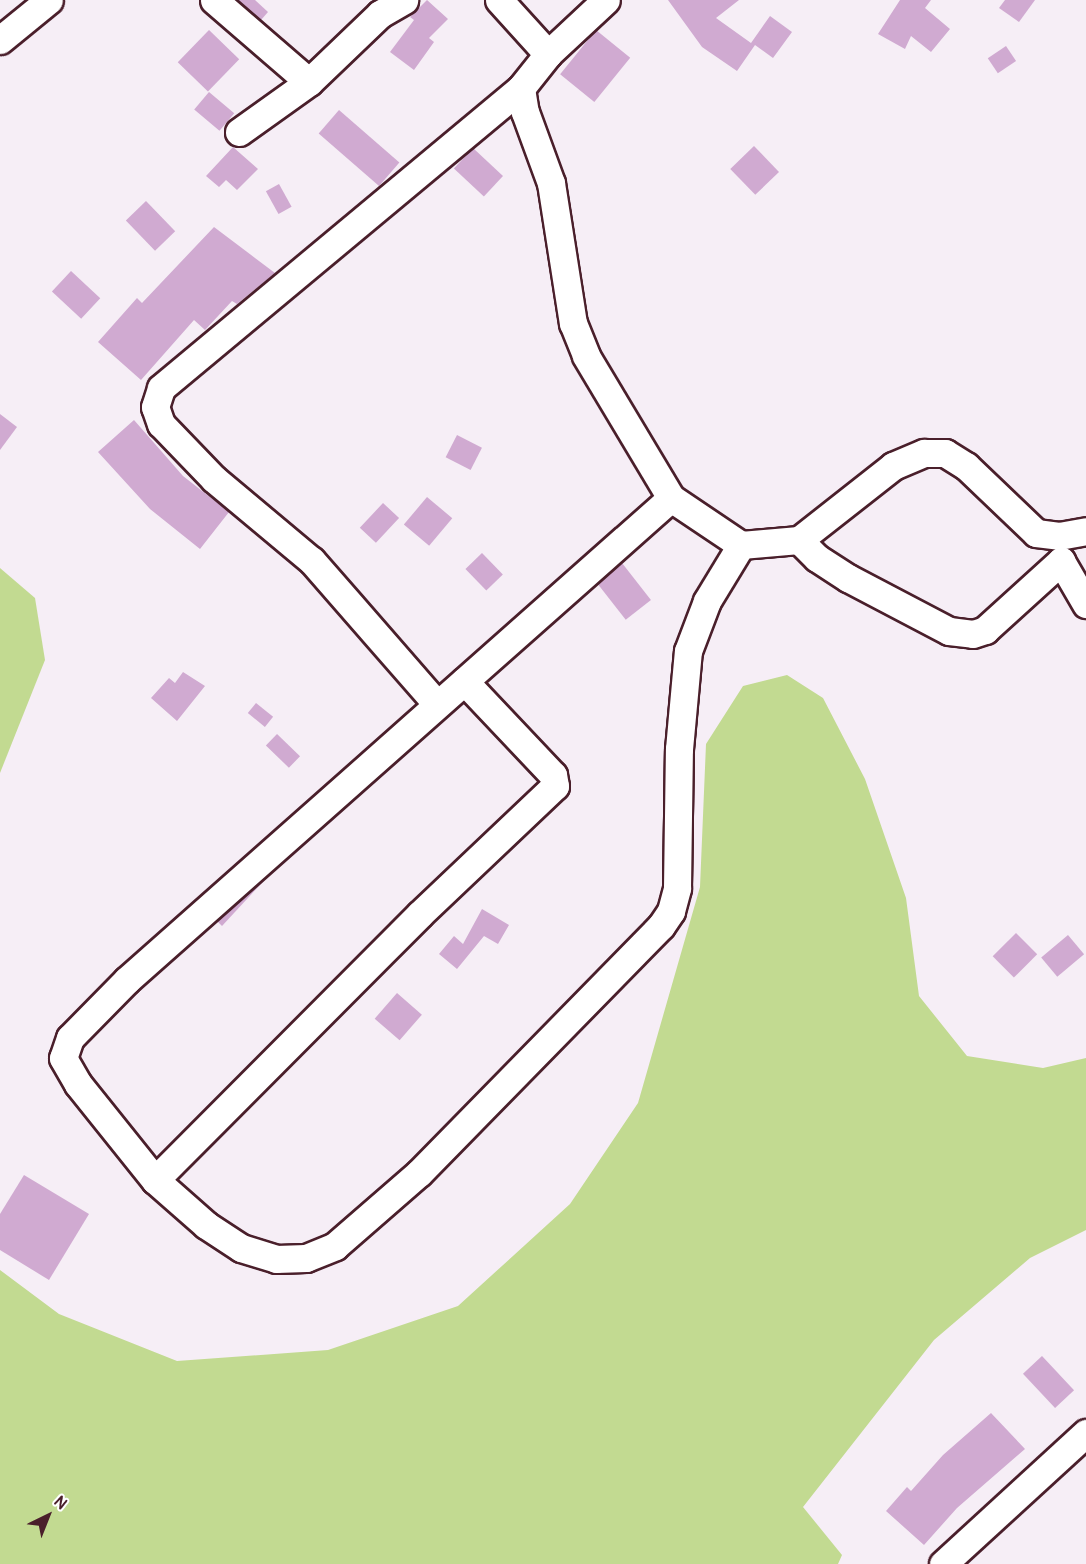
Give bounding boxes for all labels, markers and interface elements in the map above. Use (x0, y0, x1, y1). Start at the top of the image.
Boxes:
north arrow (18, 1486, 78, 1546)
text: N (49, 1492, 71, 1514)

